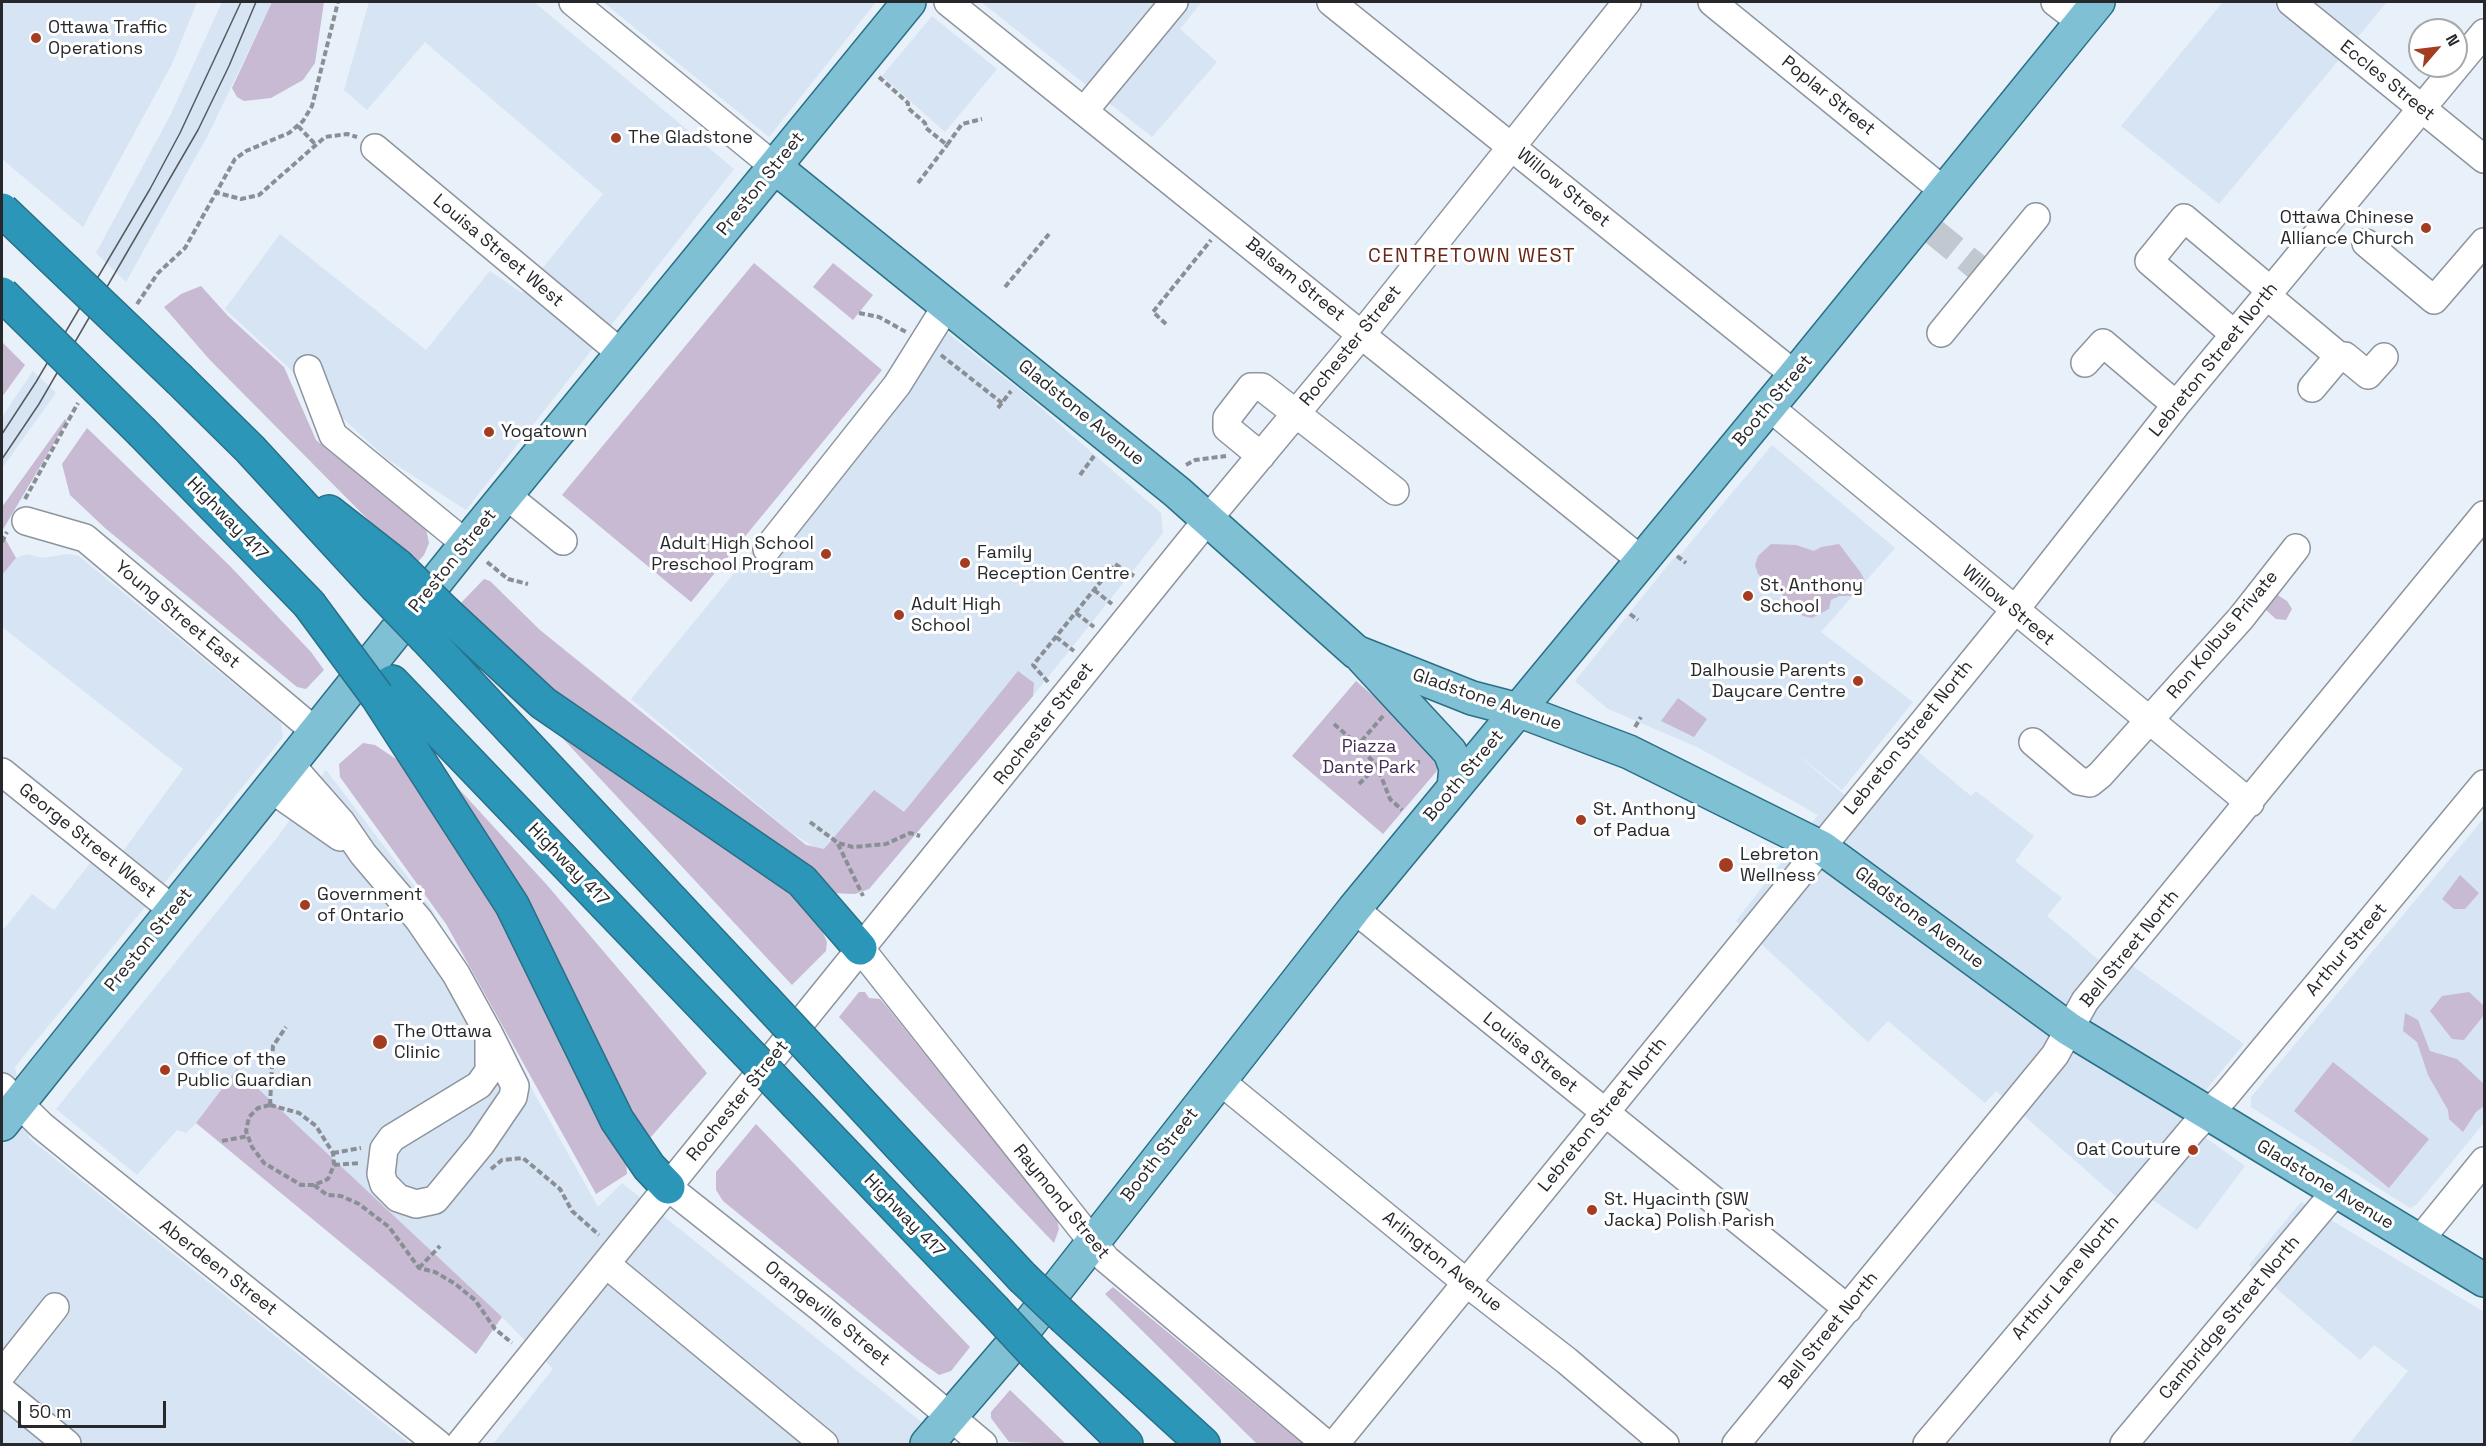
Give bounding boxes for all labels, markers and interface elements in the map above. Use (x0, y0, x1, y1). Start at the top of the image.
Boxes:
place label: Ottawa Traffic Operations (48, 17, 167, 60)
north arrow (2408, 18, 2468, 78)
marker: Ottawa Traffic Operations (29, 31, 43, 45)
text: N (2441, 31, 2464, 50)
street label: Eccles Street (2335, 36, 2439, 126)
street label: Poplar Street (1777, 52, 1879, 140)
place label: The Gladstone (628, 127, 753, 149)
street label: Preston Street (713, 128, 809, 240)
marker: The Gladstone (609, 131, 623, 145)
street label: Willow Street (1512, 144, 1614, 232)
street label: Louisa Street West (428, 190, 568, 312)
place label: Ottawa Chinese Alliance Church (2280, 207, 2414, 250)
marker: Ottawa Chinese Alliance Church (2419, 221, 2433, 235)
street label: Balsam Street (1241, 233, 1349, 327)
district label: CENTRETOWN WEST (1368, 245, 1576, 269)
street label: Lebreton Street North (2145, 278, 2283, 442)
street label: Rochester Street (1296, 281, 1406, 411)
street label: Booth Street (1728, 351, 1818, 451)
street label: Gladstone Avenue (1013, 355, 1149, 471)
place label: Yogatown (501, 421, 587, 443)
marker: Yogatown (482, 425, 496, 439)
street label: Highway 417 (182, 473, 272, 565)
street label: Preston Street (405, 505, 501, 617)
place label: Adult High School Preschool Program (651, 533, 814, 576)
place label: Family Reception Centre (977, 542, 1130, 584)
marker: Adult High School Preschool Program (819, 547, 833, 561)
street label: Young Street East (110, 556, 244, 674)
marker: Family Reception Centre (958, 556, 972, 570)
street label: Willow Street (1957, 561, 2059, 651)
street label: Ron Kolbus Private (2163, 566, 2283, 704)
place label: St. Anthony School (1760, 575, 1863, 618)
marker: St. Anthony School (1741, 589, 1755, 603)
place label: Adult High School (911, 594, 1001, 636)
marker: Adult High School (892, 608, 906, 622)
street label: Lebreton Street North (1840, 656, 1978, 820)
street label: Rochester Street (990, 659, 1098, 789)
place label: Dalhousie Parents Daycare Centre (1690, 660, 1846, 702)
street label: Gladstone Avenue (1410, 664, 1564, 736)
marker: Dalhousie Parents Daycare Centre (1851, 674, 1865, 688)
street label: Booth Street (1419, 726, 1509, 826)
park label: Piazza Dante Park (1322, 736, 1416, 778)
street label: George Street West (14, 779, 160, 903)
place label: St. Anthony of Padua (1593, 799, 1696, 842)
marker: St. Anthony of Padua (1574, 813, 1588, 827)
street label: Highway 417 (523, 819, 613, 911)
place label: Lebreton Wellness (1740, 844, 1819, 886)
marker: Lebreton Wellness (1717, 856, 1735, 874)
street label: Gladstone Avenue (1850, 862, 1988, 974)
street label: Preston Street (101, 884, 197, 996)
place label: Government of Ontario (317, 884, 423, 926)
street label: Bell Street North (2076, 886, 2184, 1012)
marker: Government of Ontario (298, 898, 312, 912)
street label: Arthur Street (2302, 899, 2392, 1001)
street label: Louisa Street (1478, 1008, 1582, 1098)
place label: The Ottawa Clinic (394, 1021, 492, 1064)
marker: The Ottawa Clinic (371, 1033, 389, 1051)
street label: Lebreton Street North (1534, 1033, 1672, 1197)
street label: Rochester Street (683, 1036, 793, 1166)
place label: Office of the Public Guardian (177, 1049, 312, 1092)
marker: Office of the Public Guardian (158, 1063, 172, 1077)
street label: Booth Street (1117, 1104, 1203, 1206)
street label: Gladstone Avenue (2252, 1136, 2398, 1234)
place label: Oat Couture (2076, 1139, 2181, 1161)
street label: Raymond Street (1008, 1140, 1114, 1264)
marker: Oat Couture (2186, 1143, 2200, 1157)
street label: Highway 417 (859, 1170, 949, 1262)
place label: St. Hyacinth (SW Jacka) Polish Parish (1604, 1189, 1774, 1232)
marker: St. Hyacinth (SW Jacka) Polish Parish (1585, 1203, 1599, 1217)
street label: Arlington Avenue (1378, 1207, 1506, 1317)
street label: Arthur Lane North (2008, 1212, 2124, 1344)
street label: Aberdeen Street (155, 1215, 281, 1321)
street label: Cambridge Street North (2155, 1232, 2305, 1404)
street label: Orangeville Street (760, 1257, 894, 1371)
street label: Bell Street North (1775, 1268, 1883, 1394)
scale bar (21, 1389, 170, 1427)
text: 50 m (29, 1400, 71, 1423)

